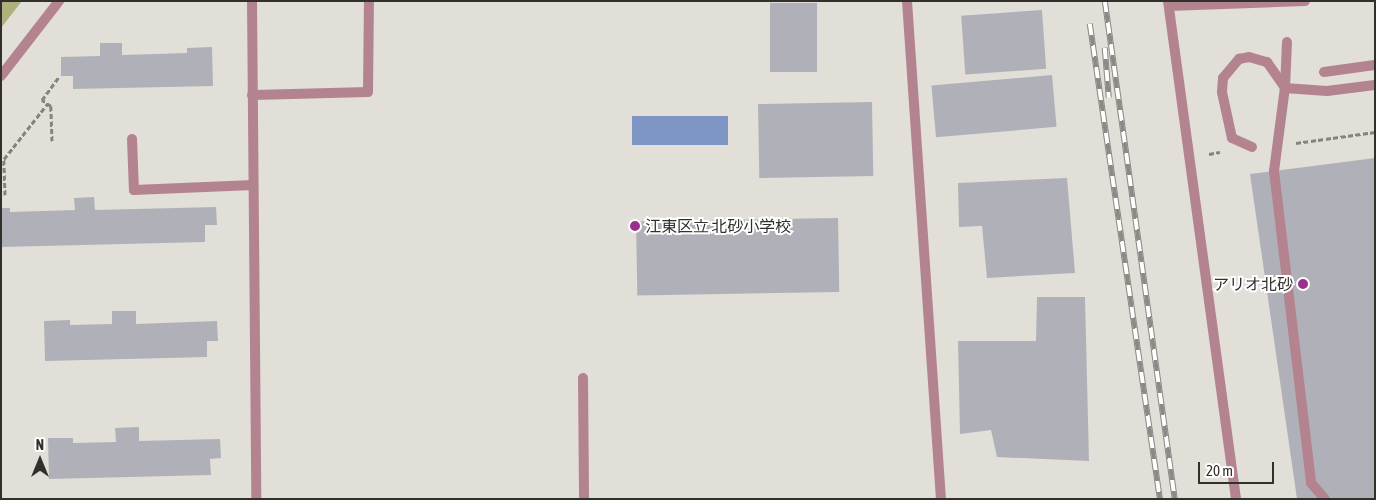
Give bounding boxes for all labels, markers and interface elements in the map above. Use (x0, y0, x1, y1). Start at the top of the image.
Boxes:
place label: 江東区立 北砂小学校 (645, 216, 791, 236)
marker: 江東区立 北砂小学校 (629, 220, 641, 232)
place label: アリオ北砂 (1213, 274, 1293, 294)
marker: アリオ北砂 (1297, 278, 1309, 290)
north arrow (15, 435, 65, 485)
text: N (36, 437, 44, 453)
scale bar (1201, 452, 1277, 484)
text: 20 m (1206, 462, 1233, 479)

